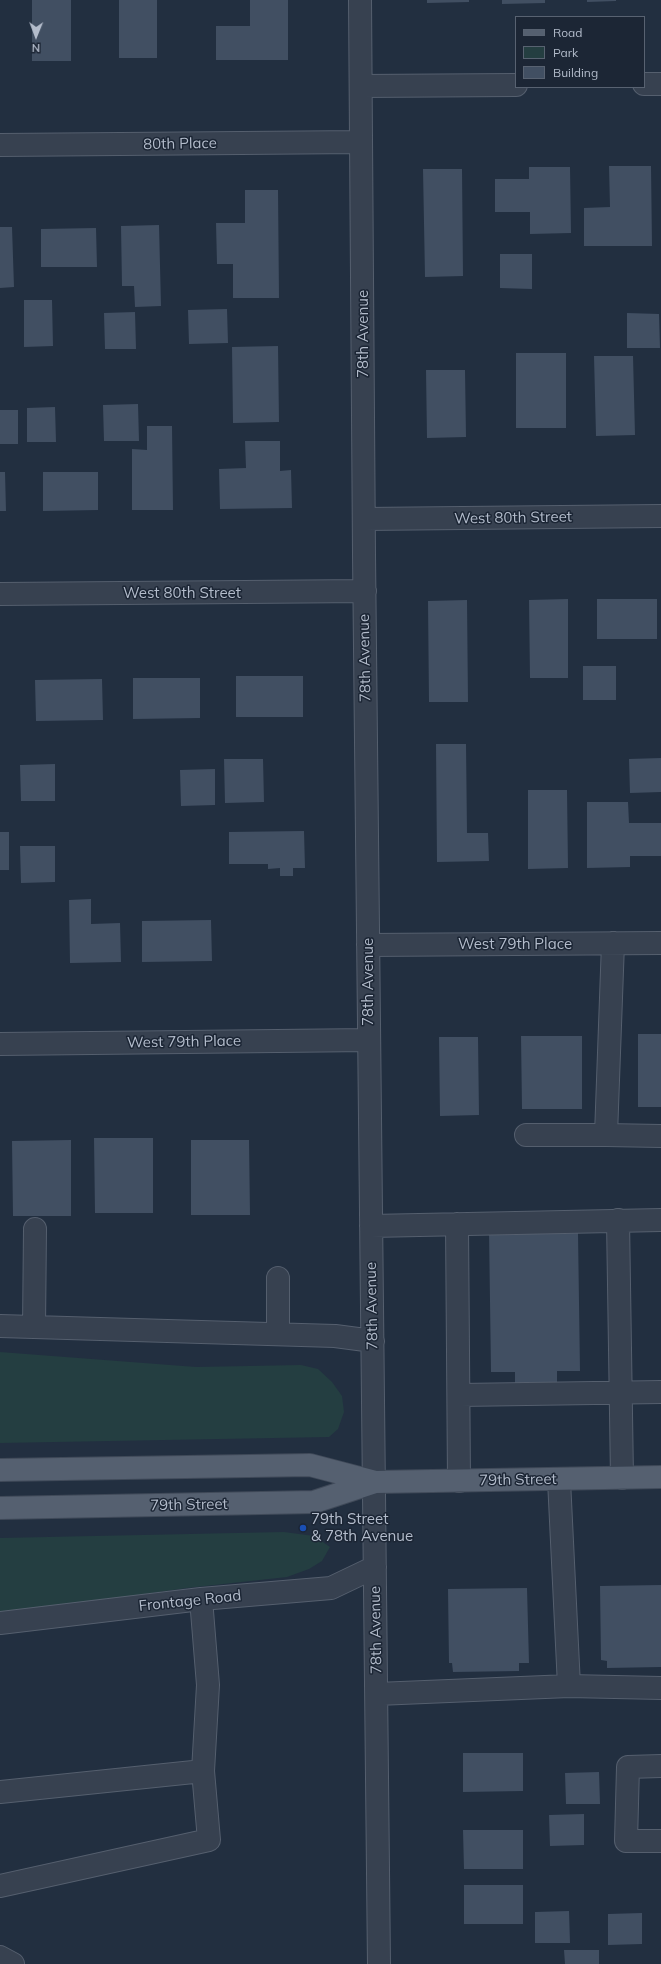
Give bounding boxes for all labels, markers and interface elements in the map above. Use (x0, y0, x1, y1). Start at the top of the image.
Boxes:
north arrow (16, 16, 56, 56)
legend (515, 16, 645, 88)
text: Road (553, 25, 582, 40)
text: N (32, 41, 40, 55)
text: Park (553, 45, 578, 60)
text: Building (553, 65, 598, 80)
street label: 80th Place (143, 134, 217, 154)
street label: 78th Avenue (354, 290, 372, 378)
street label: West 80th Street (454, 508, 572, 528)
street label: West 80th Street (123, 584, 241, 602)
street label: 78th Avenue (355, 614, 375, 702)
street label: West 79th Place (458, 935, 572, 953)
street label: 78th Avenue (359, 938, 377, 1026)
street label: West 79th Place (127, 1032, 241, 1052)
street label: 78th Avenue (362, 1262, 382, 1350)
street label: 79th Street (479, 1470, 557, 1490)
street label: 79th Street (150, 1495, 228, 1515)
place label: 79th Street & 78th Avenue (311, 1510, 413, 1545)
marker: 79th Street & 78th Avenue (298, 1523, 308, 1533)
street label: 78th Avenue (366, 1586, 386, 1674)
street label: Frontage Road (138, 1587, 242, 1615)

